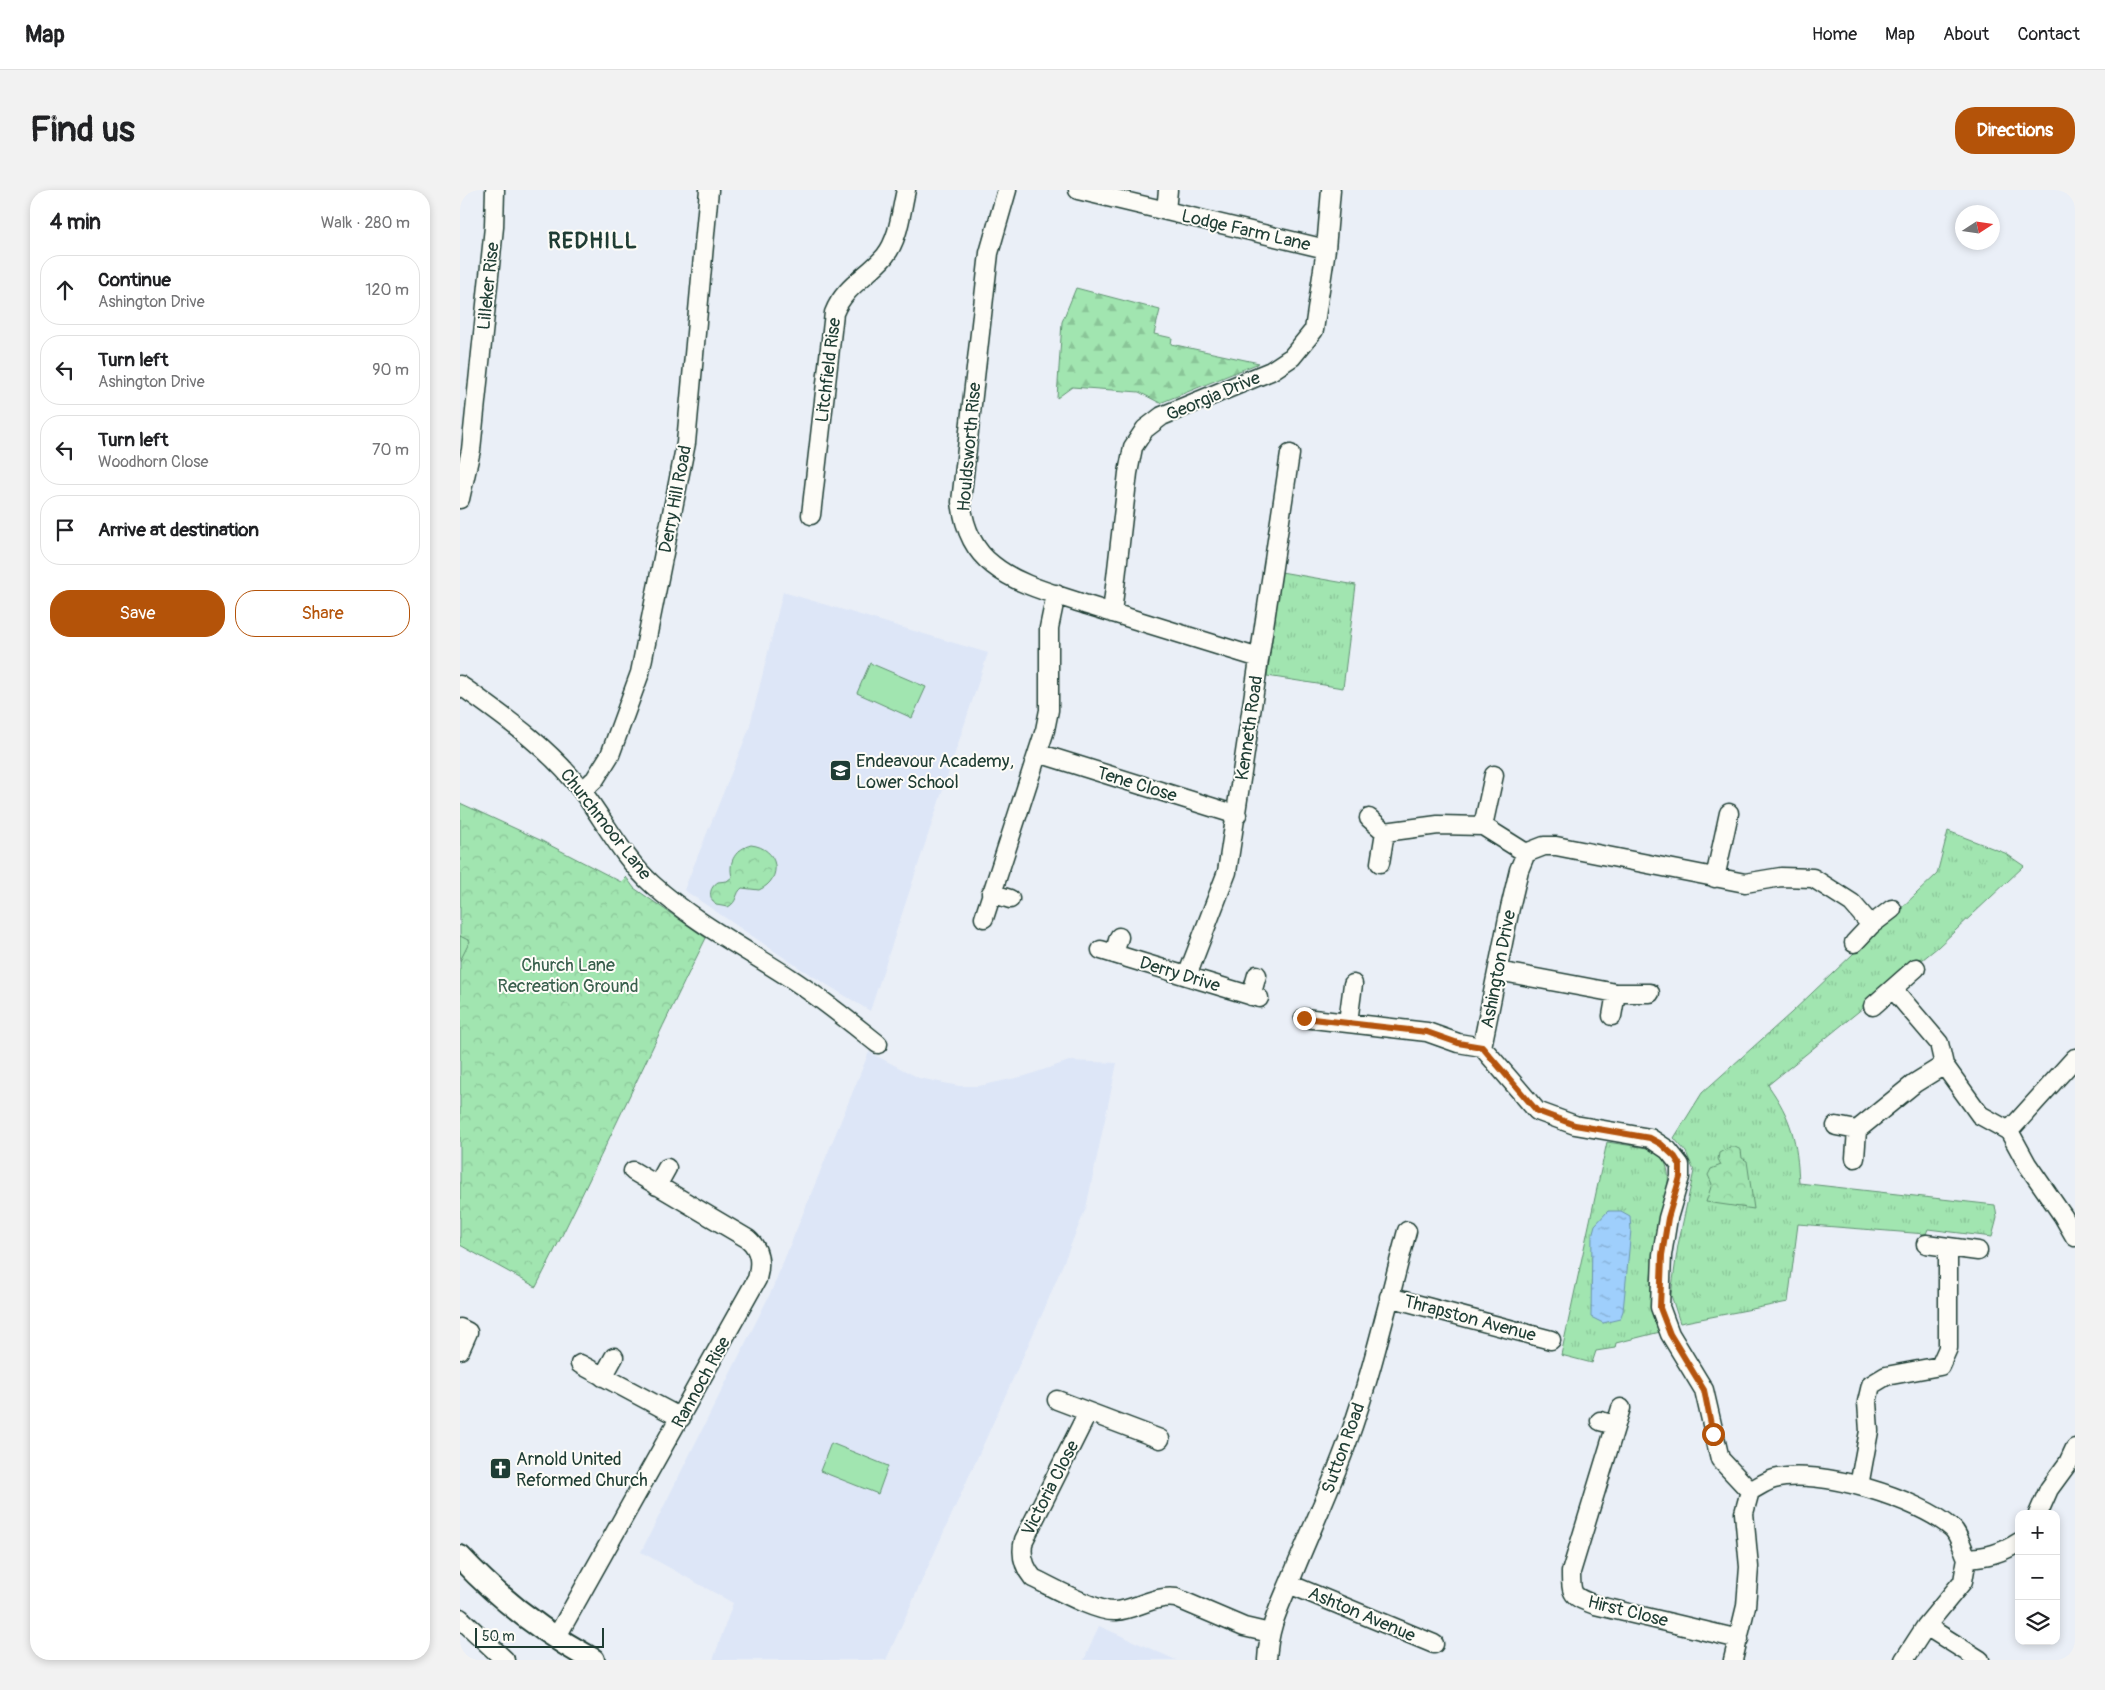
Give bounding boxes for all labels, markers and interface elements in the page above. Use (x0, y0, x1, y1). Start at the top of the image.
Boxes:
text: Map (25, 20, 65, 49)
text: Home (1812, 23, 1857, 46)
text: Map (1885, 23, 1915, 46)
text: About (1943, 23, 1989, 46)
text: Contact (2017, 23, 2080, 46)
button: Directions (1955, 107, 2075, 154)
text: Find us (30, 108, 135, 152)
street label: Lodge Farm Lane (1179, 204, 1313, 257)
north arrow (1955, 205, 2000, 250)
text: 4 min (50, 209, 101, 236)
text: Walk · 280 m (321, 213, 410, 233)
district label: REDHILL (548, 227, 638, 255)
street label: Lilleker Rise (472, 241, 505, 331)
text: Continue (98, 268, 171, 292)
icon: ahead (51, 276, 79, 304)
text: 120 m (365, 280, 409, 300)
text: Ashington Drive (98, 292, 205, 312)
street label: Litchfield Rise (811, 316, 846, 424)
text: Turn left (98, 348, 168, 372)
icon: left (51, 356, 79, 384)
text: 90 m (372, 360, 409, 380)
street label: Georgia Drive (1163, 366, 1264, 427)
text: Ashington Drive (98, 372, 205, 392)
street label: Houldsworth Rise (952, 381, 987, 513)
text: Turn left (98, 428, 168, 452)
icon: left (51, 436, 79, 464)
text: 70 m (372, 440, 409, 460)
street label: Derry Hill Road (654, 443, 697, 555)
text: Woodhorn Close (98, 452, 208, 472)
icon: arrive (51, 516, 79, 544)
text: Arrive at destination (98, 518, 259, 542)
button: Save (50, 590, 225, 637)
button: Share (235, 590, 410, 637)
street label: Kenneth Road (1231, 674, 1268, 782)
place label: Endeavour Academy, Lower School (856, 750, 1014, 794)
school or university icon: Endeavour Academy, Lower School (828, 759, 852, 783)
street label: Tene Close (1094, 761, 1180, 808)
street label: Churchmoor Lane (555, 764, 656, 885)
street label: Ashington Drive (1476, 908, 1521, 1030)
street label: Derry Drive (1137, 951, 1223, 998)
park label: Church Lane Recreation Ground (498, 954, 638, 998)
route end (1293, 1007, 1316, 1030)
street label: Thrapston Avenue (1401, 1290, 1539, 1347)
street label: Rannoch Rise (667, 1333, 736, 1432)
street label: Sutton Road (1316, 1400, 1371, 1497)
route start (1702, 1423, 1725, 1446)
street label: Victoria Close (1017, 1437, 1084, 1540)
place label: Arnold United Reformed Church (516, 1448, 648, 1492)
church icon: Arnold United Reformed Church (488, 1457, 512, 1481)
map controls (2015, 1510, 2060, 1645)
button: + (2015, 1510, 2060, 1555)
button: − (2015, 1555, 2060, 1600)
street label: Ashton Avenue (1305, 1582, 1419, 1647)
street label: Hirst Close (1585, 1590, 1671, 1633)
button: layers (2015, 1600, 2060, 1645)
scale bar (475, 1625, 604, 1648)
text: 50 m (482, 1628, 515, 1645)

